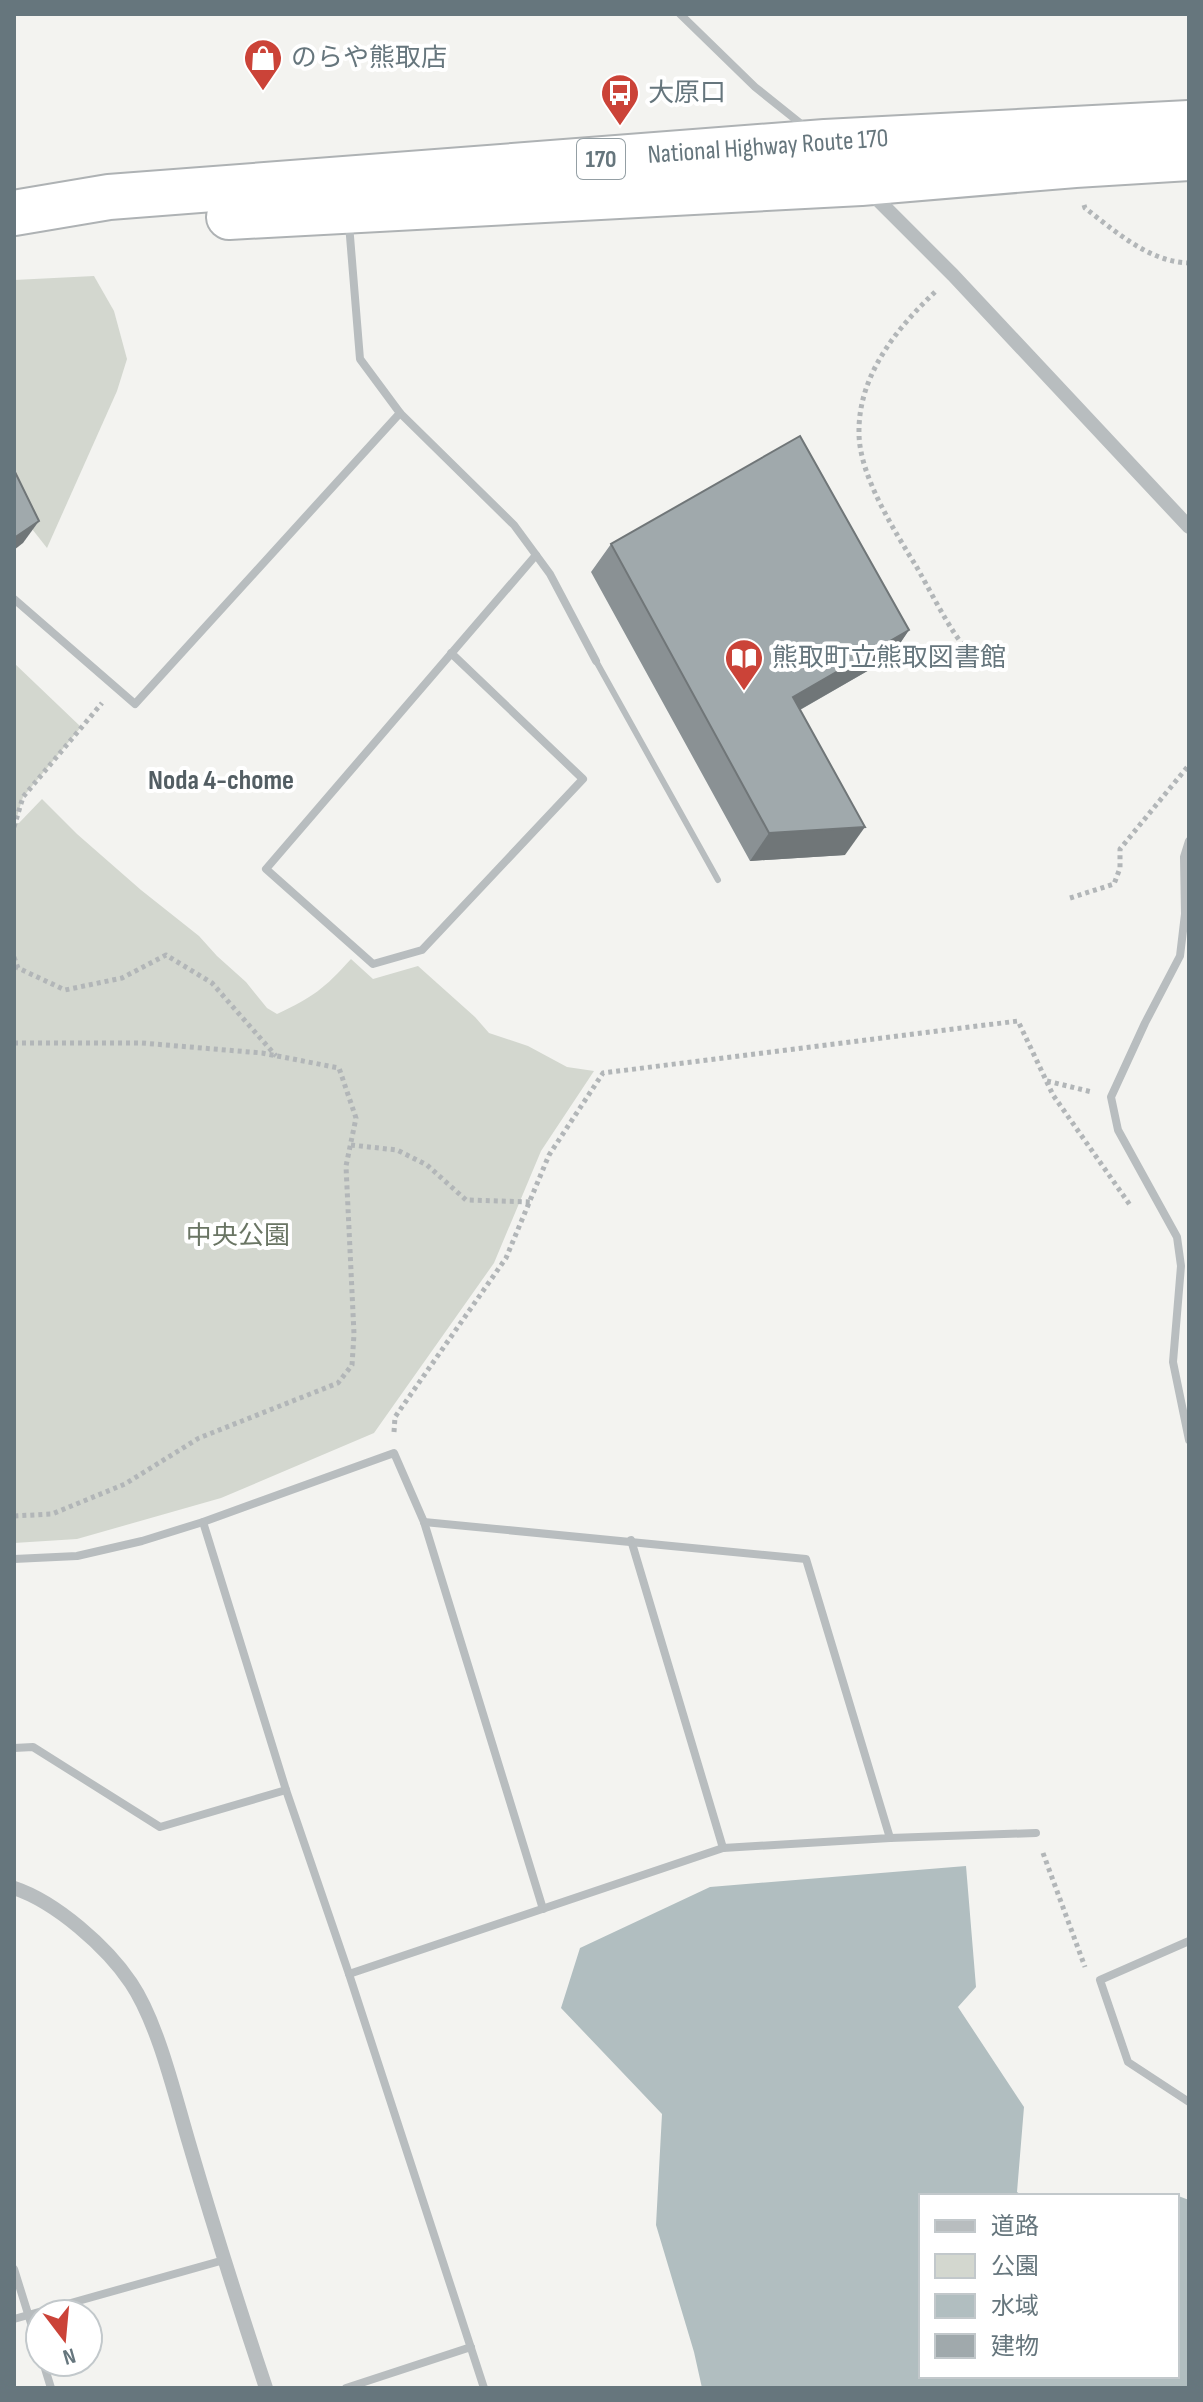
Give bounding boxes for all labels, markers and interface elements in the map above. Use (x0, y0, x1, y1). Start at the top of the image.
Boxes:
shop icon: のらや熊取店 (242, 37, 284, 92)
place label: のらや熊取店 (291, 43, 447, 74)
bus stop icon: 大原口 (599, 72, 641, 127)
place label: 大原口 (648, 78, 726, 109)
street label: National Highway Route 170 (647, 123, 889, 171)
road number: 170 (577, 139, 625, 179)
library icon: 熊取町立熊取図書館 (723, 637, 765, 692)
place label: 熊取町立熊取図書館 (772, 643, 1006, 674)
district label: Noda 4-chome (148, 764, 294, 797)
park label: 中央公園 (186, 1221, 290, 1252)
legend (919, 2194, 1179, 2378)
text: 道路 (991, 2212, 1039, 2241)
text: 公園 (991, 2252, 1039, 2281)
text: 水域 (991, 2292, 1039, 2321)
north arrow (24, 2298, 104, 2378)
text: 建物 (991, 2332, 1039, 2361)
text: N (60, 2341, 78, 2370)

